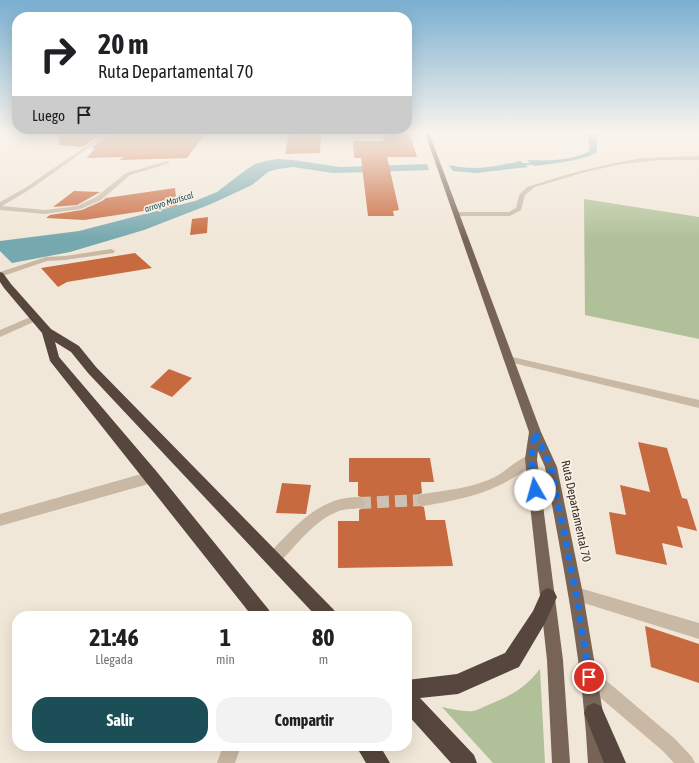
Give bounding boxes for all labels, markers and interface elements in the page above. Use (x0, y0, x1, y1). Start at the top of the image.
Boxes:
icon: right (32, 28, 84, 80)
text: 20 m (98, 28, 148, 60)
text: Ruta Departamental 70 (98, 61, 253, 82)
icon: arrive (73, 104, 95, 126)
text: Luego (32, 107, 65, 124)
water label: arroyo Mariscal (143, 190, 195, 214)
street label: Ruta Departamental 70 (558, 459, 594, 563)
position arrow (514, 469, 556, 511)
text: 21:46 (89, 624, 139, 651)
text: 1 (220, 624, 231, 651)
text: 80 (312, 624, 335, 651)
text: Llegada (95, 652, 133, 667)
text: min (216, 652, 235, 667)
text: m (319, 652, 328, 667)
pin (572, 660, 606, 694)
icon: arrive (578, 666, 600, 688)
button: Salir (32, 697, 208, 743)
button: Compartir (216, 697, 392, 743)

